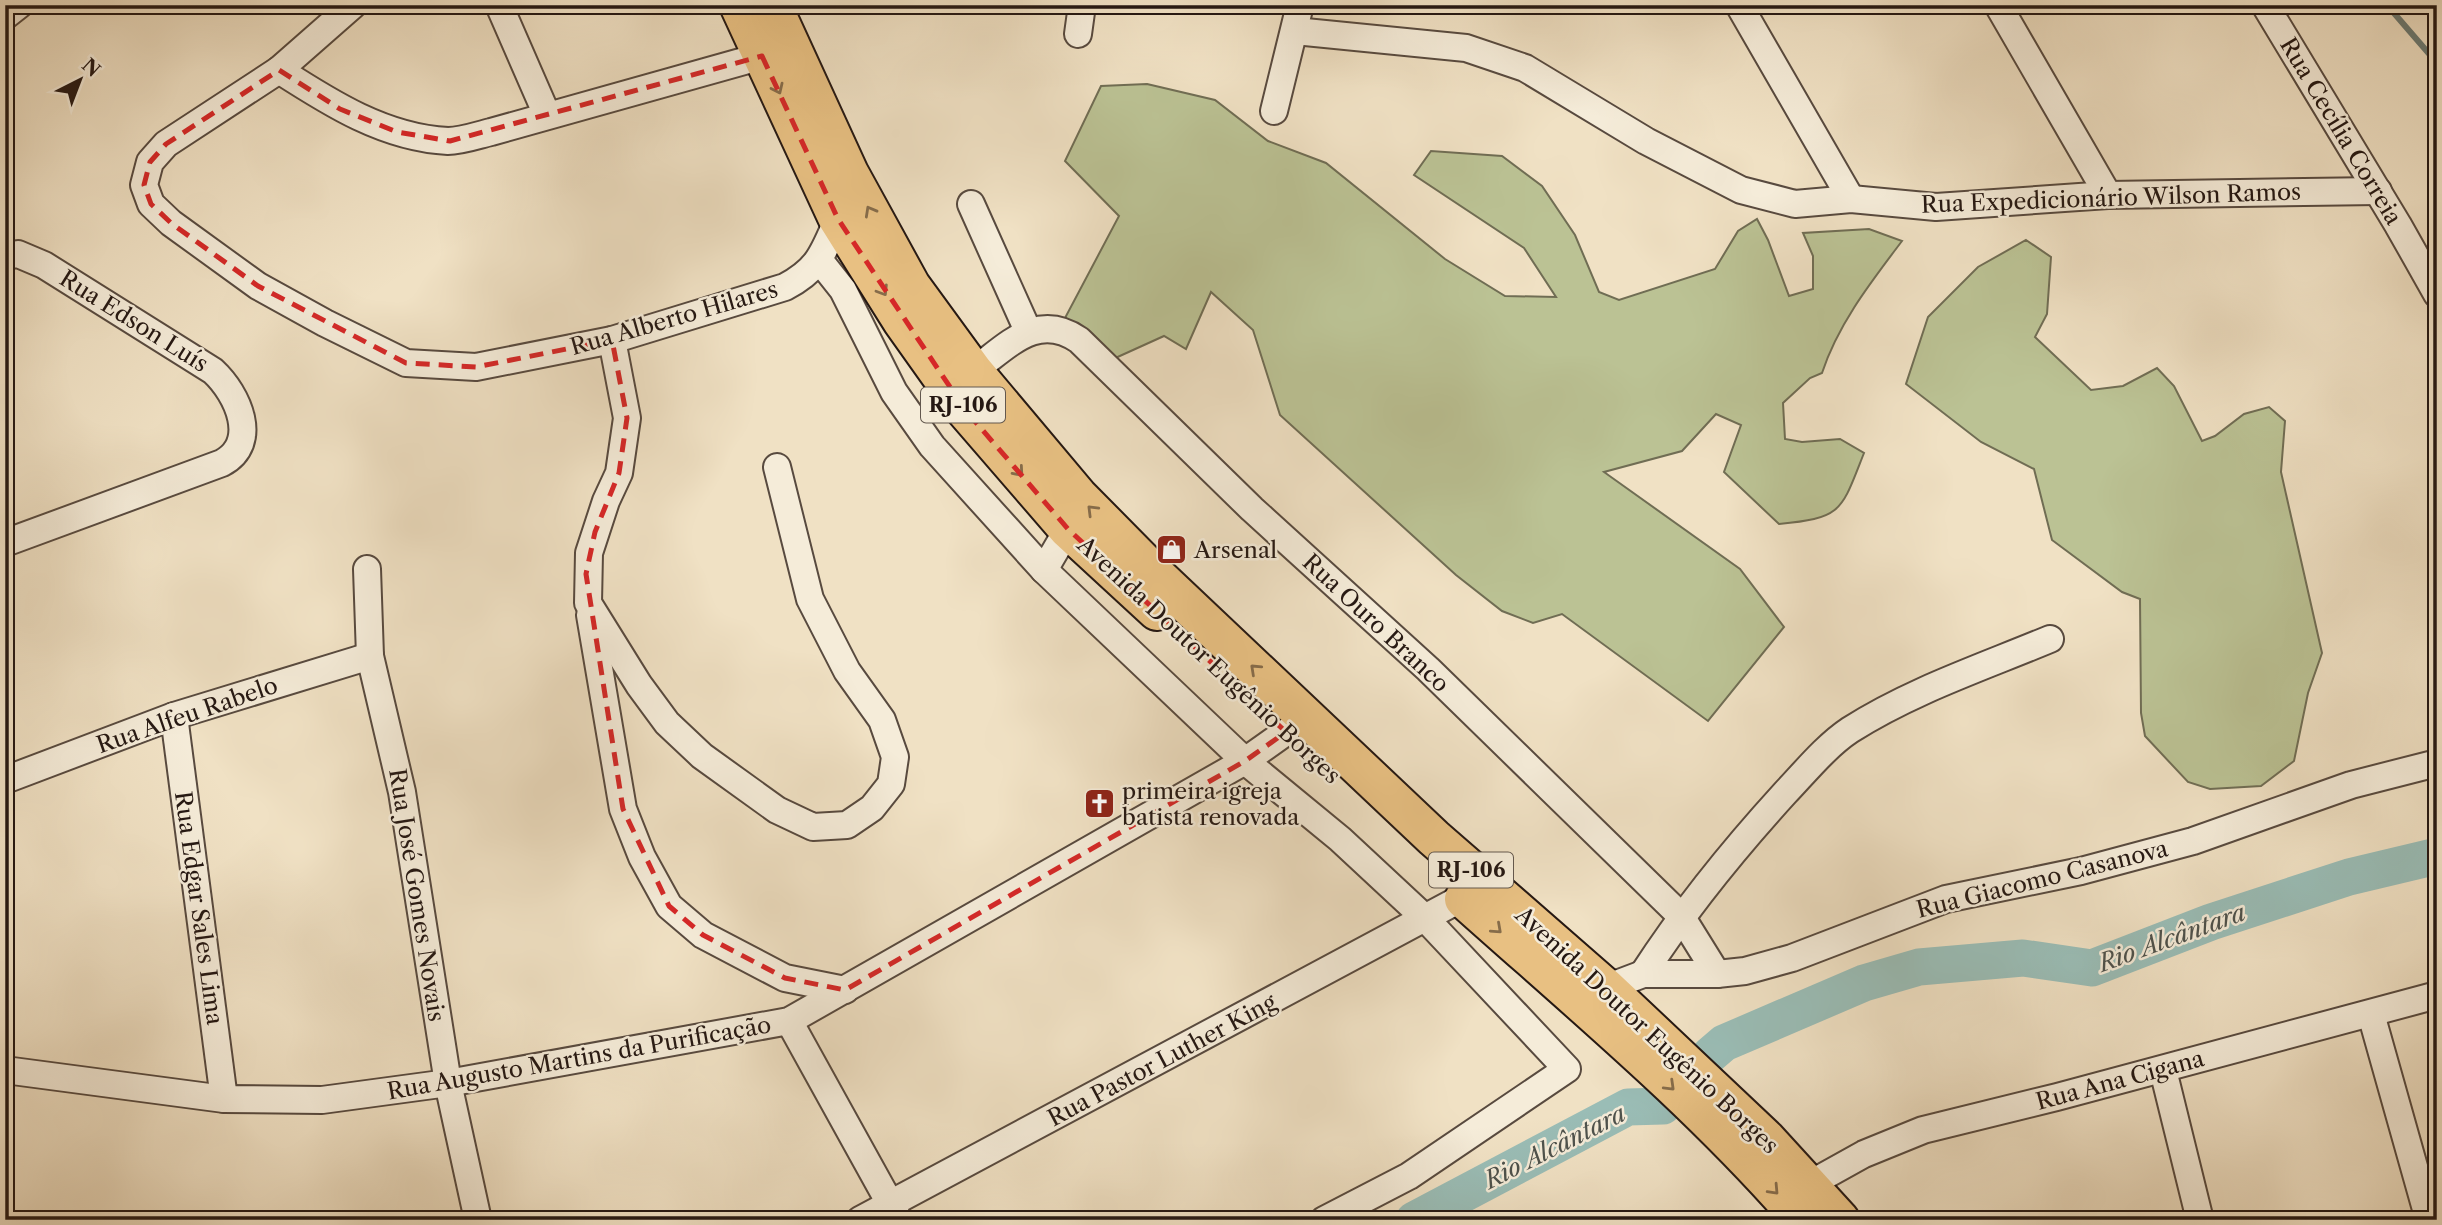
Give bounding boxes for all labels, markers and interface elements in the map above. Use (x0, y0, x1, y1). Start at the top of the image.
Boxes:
street label: Rua Cecília Correia (2274, 32, 2408, 230)
north arrow (46, 46, 116, 116)
text: N (77, 54, 105, 82)
one-way arrow (770, 82, 784, 94)
street label: Rua Expedicionário Wilson Ramos (1921, 177, 2301, 219)
one-way arrow (865, 206, 878, 218)
street label: Rua Edson Luís (55, 264, 213, 378)
street label: Rua Alberto Hilares (567, 275, 781, 361)
one-way arrow (874, 283, 887, 296)
road number: RJ-106 (921, 388, 1005, 422)
one-way arrow (1011, 464, 1023, 477)
one-way arrow (1088, 506, 1101, 519)
street label: Avenida Doutor Eugênio Borges (1071, 530, 1346, 789)
shop icon: Arsenal (1154, 533, 1188, 567)
place label: Arsenal (1193, 536, 1277, 564)
street label: Rua Ouro Branco (1297, 548, 1455, 698)
one-way arrow (1250, 665, 1263, 678)
street label: Rua Alfeu Rabelo (93, 671, 281, 759)
street label: Rua José Gomes Novais (383, 766, 451, 1024)
place label: primeira igreja batista renovada (1122, 777, 1300, 831)
church icon: primeira igreja batista renovada (1082, 787, 1116, 821)
street label: Rua Edgar Sales Lima (169, 789, 229, 1027)
street label: Rua Giacomo Casanova (1913, 834, 2172, 924)
road number: RJ-106 (1429, 852, 1513, 888)
water label: Rio Alcântara (2092, 898, 2249, 978)
street label: Avenida Doutor Eugênio Borges (1509, 900, 1784, 1159)
one-way arrow (1489, 920, 1502, 933)
street label: Rua Pastor Luther King (1043, 987, 1282, 1132)
street label: Rua Augusto Martins da Purificação (385, 1010, 773, 1106)
street label: Rua Ana Cigana (2033, 1044, 2208, 1116)
one-way arrow (1661, 1077, 1674, 1090)
water label: Rio Alcântara (1478, 1099, 1630, 1195)
one-way arrow (1766, 1182, 1779, 1195)

